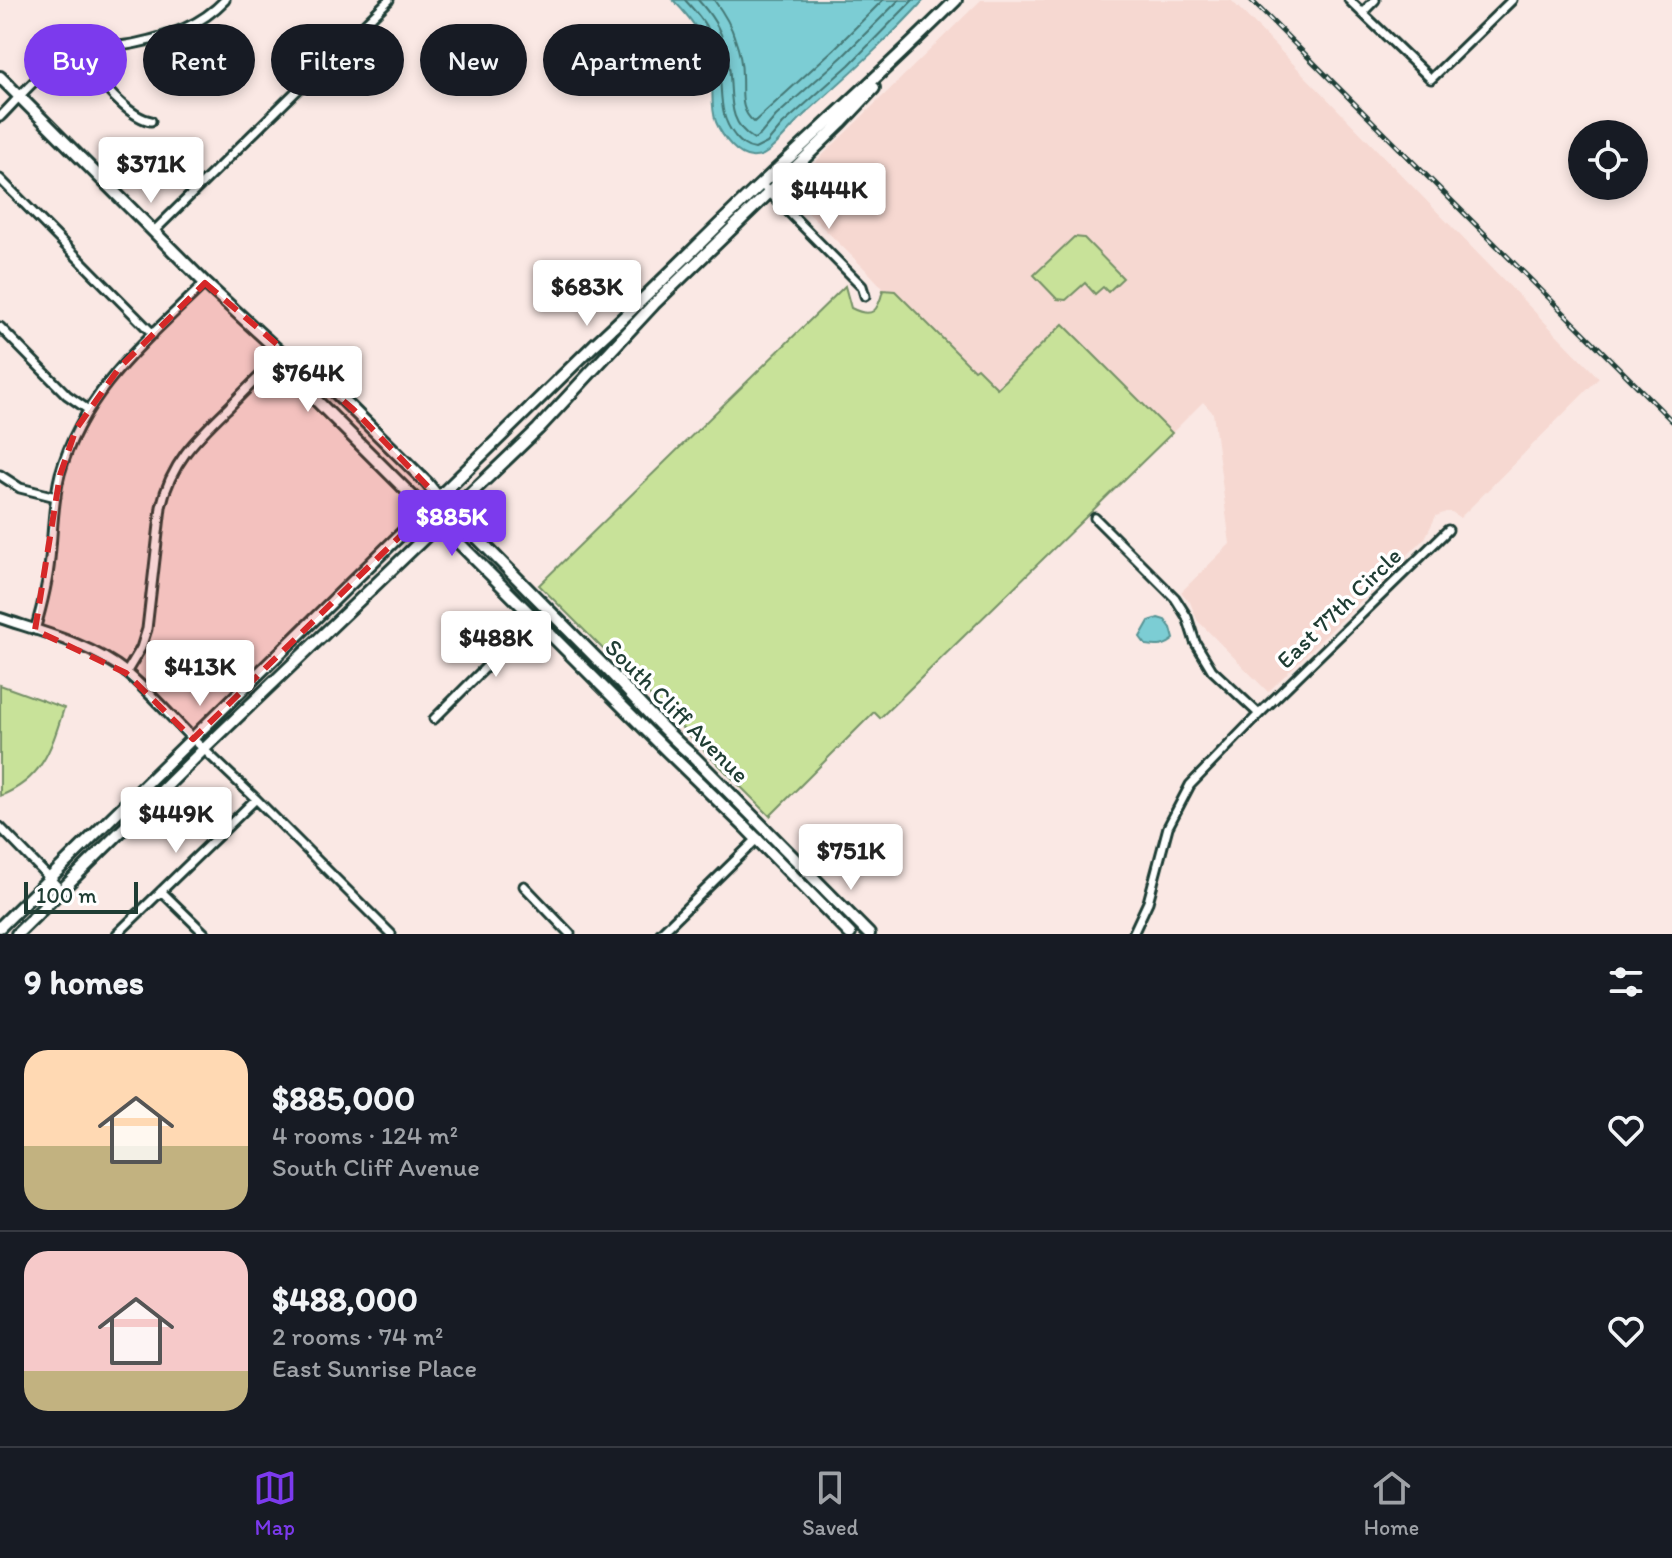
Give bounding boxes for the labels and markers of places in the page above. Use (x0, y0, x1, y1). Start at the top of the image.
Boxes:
pin: $371K (95, 137, 207, 205)
pin: $444K (773, 163, 885, 231)
pin: $683K (531, 260, 643, 328)
pin: $764K (252, 346, 364, 414)
pin: $885K (396, 490, 508, 558)
pin: $488K (440, 611, 552, 679)
pin: $413K (144, 640, 256, 708)
pin: $449K (120, 787, 232, 855)
pin: $751K (795, 824, 907, 892)

